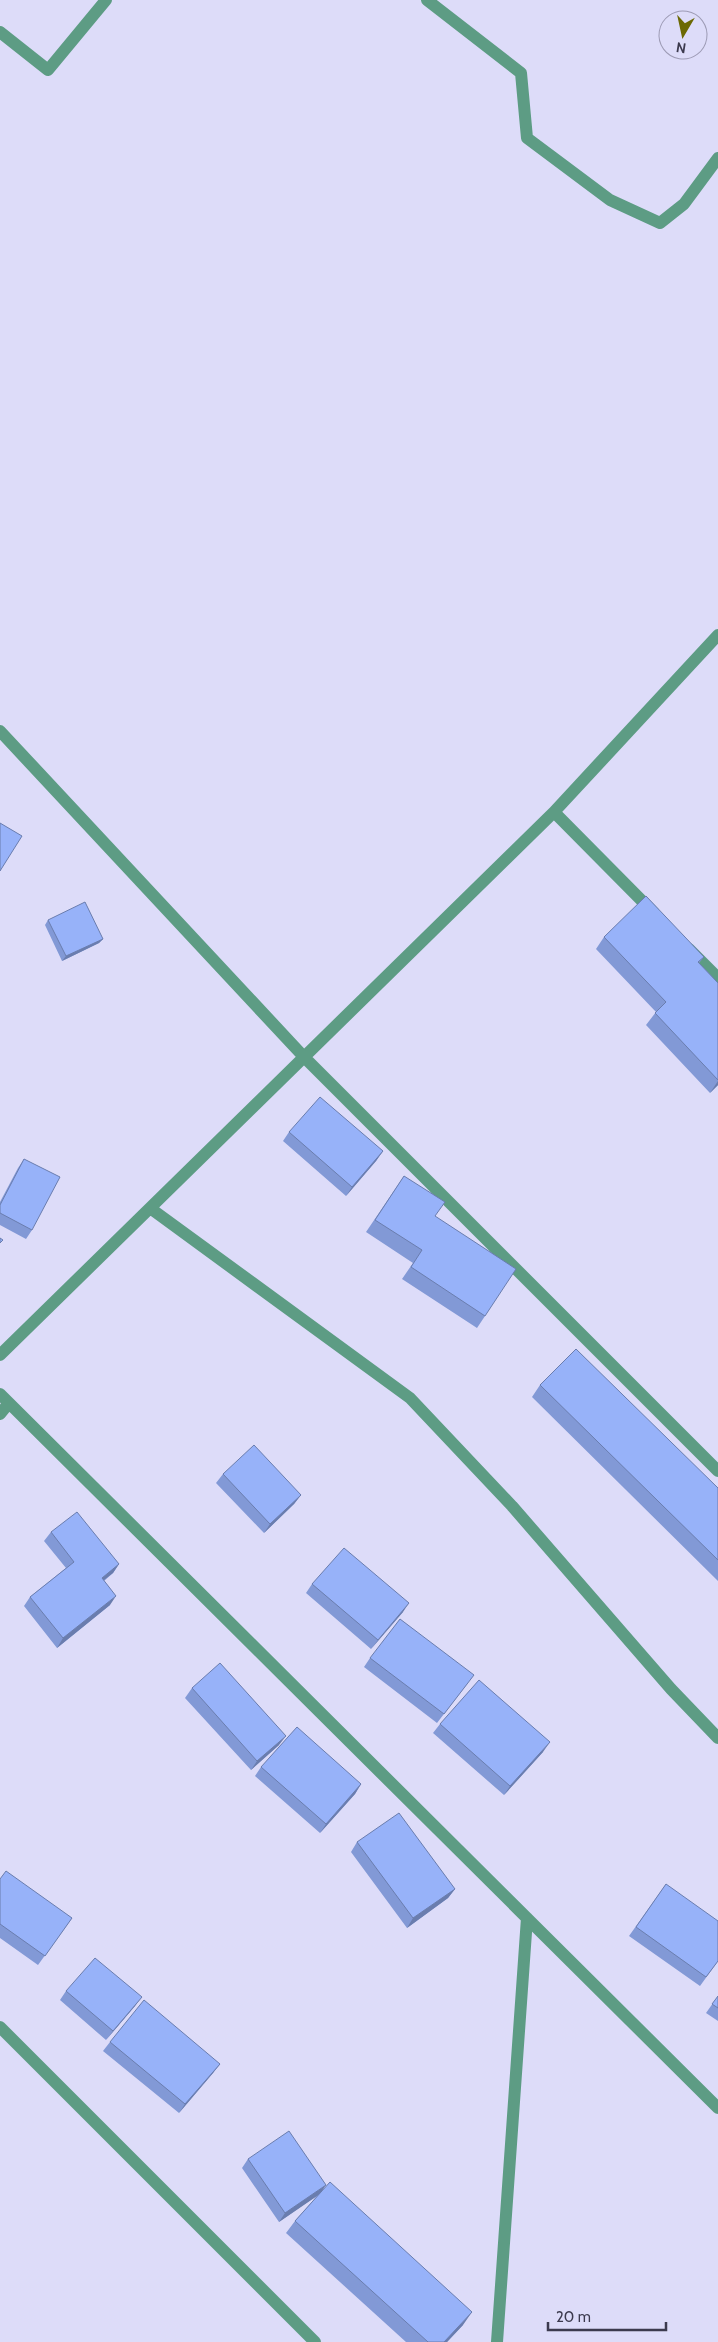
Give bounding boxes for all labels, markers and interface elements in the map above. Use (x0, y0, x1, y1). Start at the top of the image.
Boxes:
north arrow (658, 10, 708, 60)
text: N (675, 38, 687, 58)
scale bar (548, 2300, 666, 2332)
text: 20 m (556, 2308, 591, 2326)

